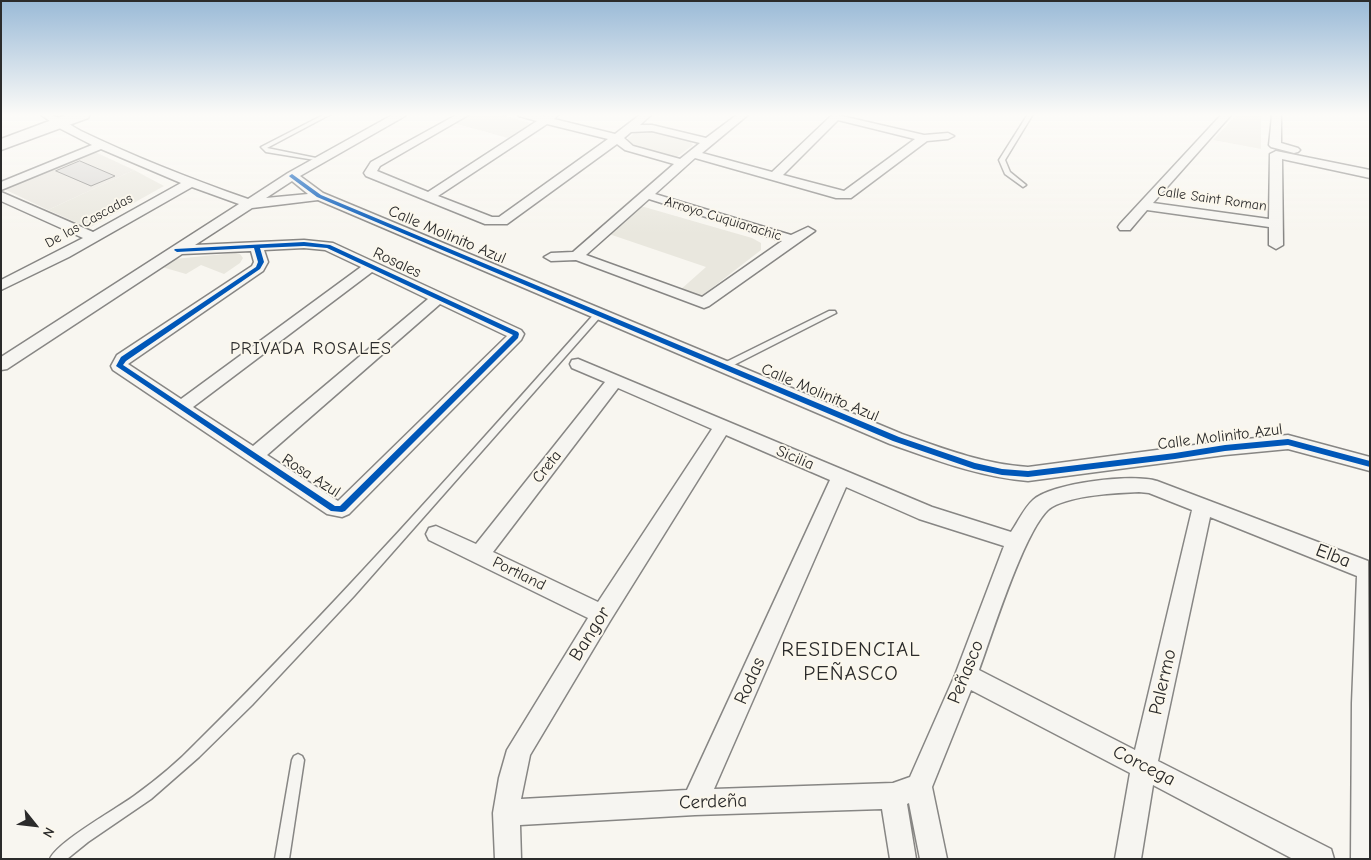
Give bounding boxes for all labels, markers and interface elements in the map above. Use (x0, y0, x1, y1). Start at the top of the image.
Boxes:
street label: Calle Saint Roman (1156, 183, 1268, 215)
street label: De las Cascadas (42, 190, 136, 252)
street label: Arroyo Cuquiarachic (662, 193, 784, 245)
street label: Calle Molinito Azul (385, 202, 509, 268)
street label: Rosales (370, 244, 424, 282)
district label: PRIVADA ROSALES (228, 338, 394, 360)
street label: Calle Molinito Azul (758, 360, 882, 426)
street label: Calle Molinito Azul (1156, 420, 1284, 454)
street label: Sicilia (773, 442, 817, 474)
street label: Creta (528, 447, 566, 487)
street label: Rosa Azul (278, 450, 344, 502)
street label: Elba (1312, 539, 1354, 573)
street label: Portland (489, 553, 549, 595)
street label: Bangor (564, 603, 616, 665)
district label: RESIDENCIAL PEÑASCO (780, 637, 922, 687)
street label: Peñasco (943, 637, 989, 707)
street label: Palermo (1144, 647, 1182, 717)
street label: Rodas (730, 654, 770, 708)
street label: Corcega (1109, 741, 1179, 791)
street label: Cerdeña (679, 789, 747, 815)
north arrow (10, 800, 60, 850)
text: N (39, 824, 58, 841)

